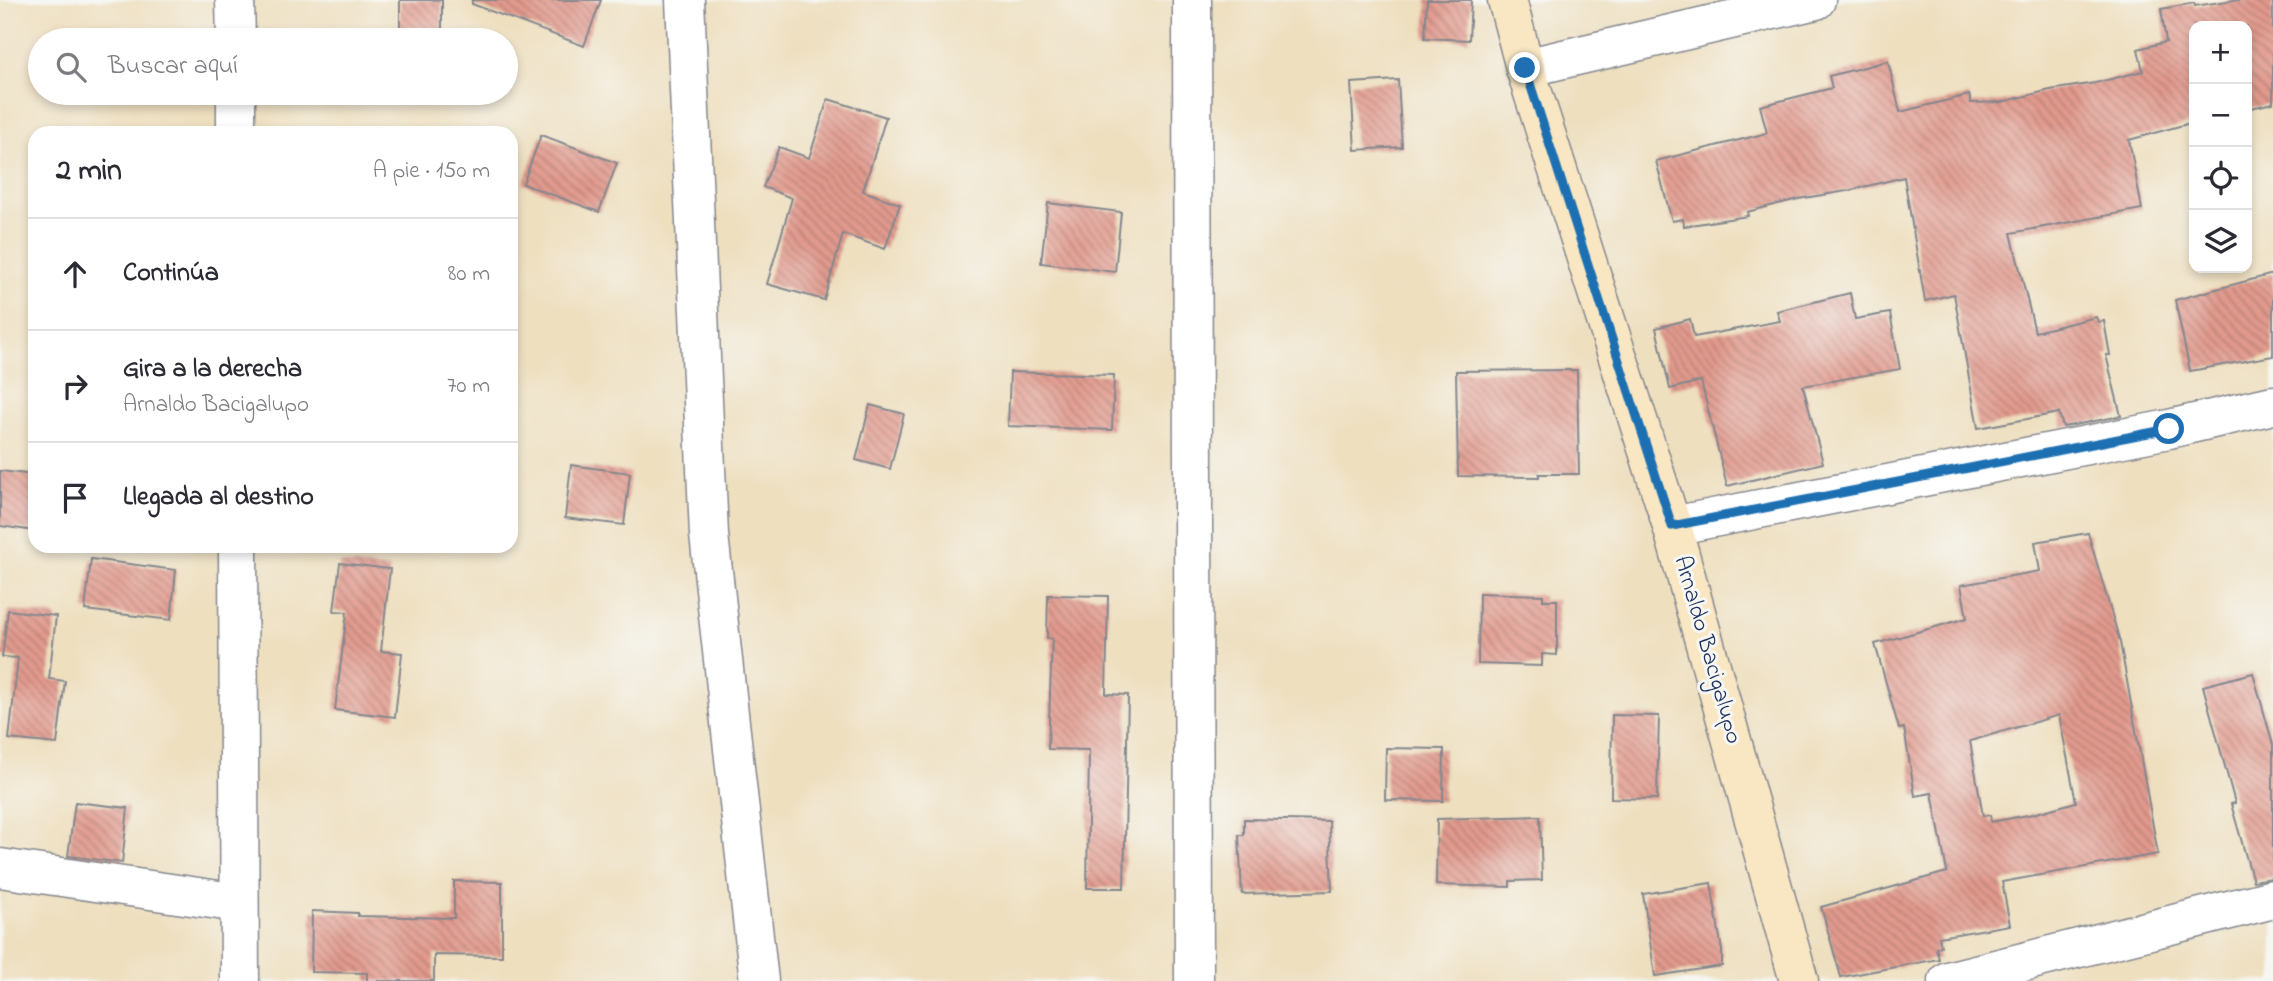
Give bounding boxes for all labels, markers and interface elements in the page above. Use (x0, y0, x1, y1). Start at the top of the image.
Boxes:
map controls (2189, 21, 2252, 273)
button: + (2189, 21, 2252, 84)
search box (28, 28, 518, 105)
icon: search (52, 48, 90, 86)
text: Buscar aquí (108, 48, 238, 86)
route end (1509, 52, 1540, 83)
button: − (2189, 84, 2252, 147)
button: locate (2189, 147, 2252, 210)
text: 2 min (56, 150, 122, 194)
text: A pie · 150 m (373, 155, 490, 188)
button: layers (2189, 210, 2252, 273)
icon: ahead (56, 255, 94, 293)
text: Continúa (123, 255, 219, 293)
text: 80 m (448, 258, 490, 291)
text: Gira a la derecha (123, 351, 302, 389)
icon: right (56, 367, 94, 405)
text: 70 m (447, 370, 490, 403)
text: Arnaldo Bacigalupo (123, 389, 309, 422)
route start (2153, 413, 2184, 444)
icon: arrive (56, 479, 94, 517)
text: Llegada al destino (123, 479, 314, 517)
street label: Arnaldo Bacigalupo (1663, 552, 1751, 748)

